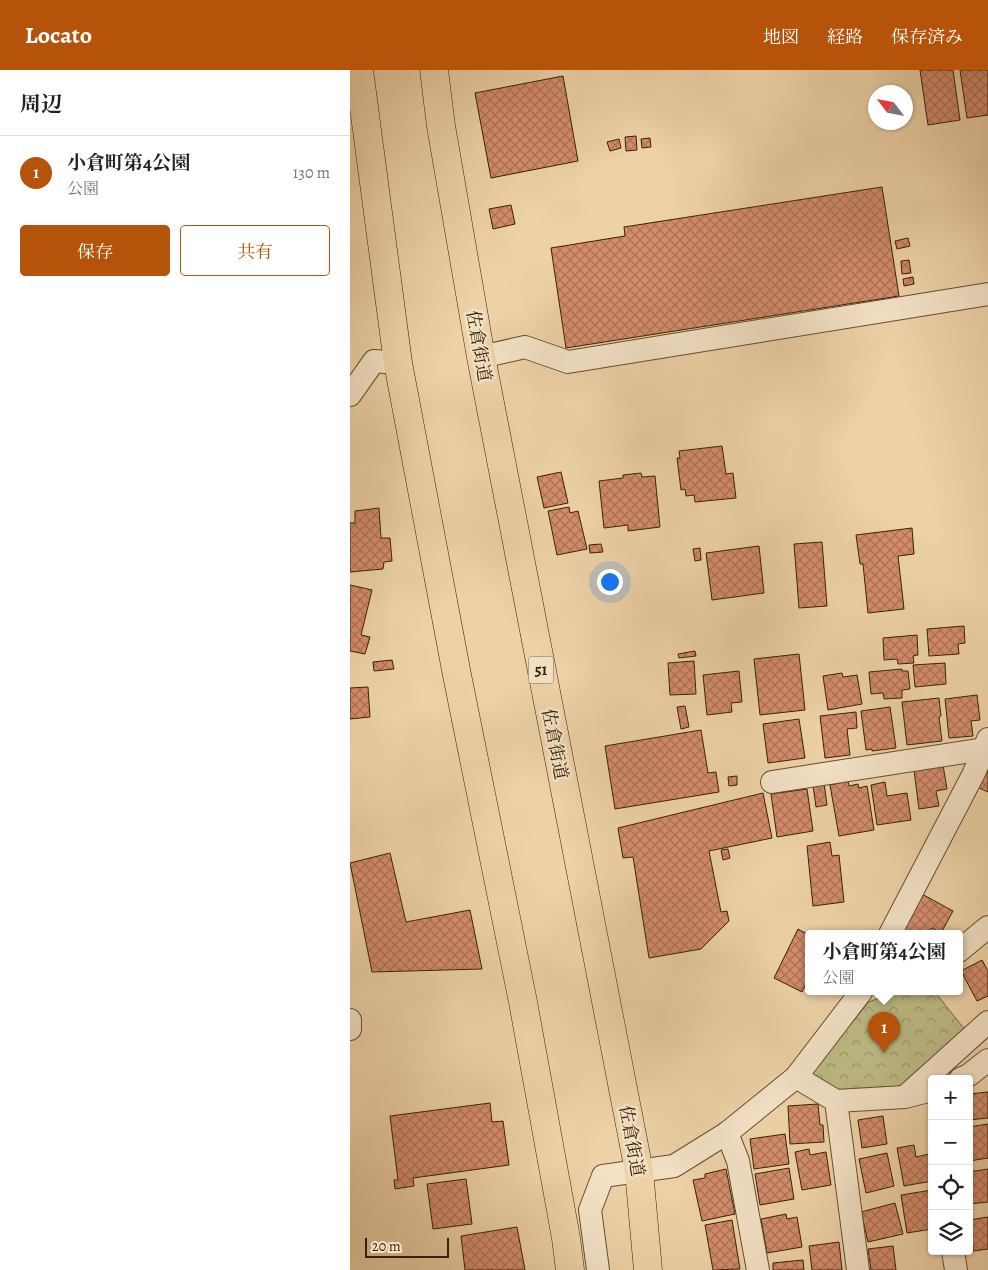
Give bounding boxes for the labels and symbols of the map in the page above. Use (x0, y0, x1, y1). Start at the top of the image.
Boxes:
north arrow (868, 85, 913, 130)
street label: 佐倉街道 (461, 308, 497, 384)
your location (597, 569, 623, 595)
road number: 51 (528, 656, 554, 684)
street label: 佐倉街道 (536, 706, 574, 782)
pin: 1 (868, 1012, 900, 1053)
street label: 佐倉街道 (614, 1103, 650, 1179)
scale bar (365, 1235, 449, 1258)

